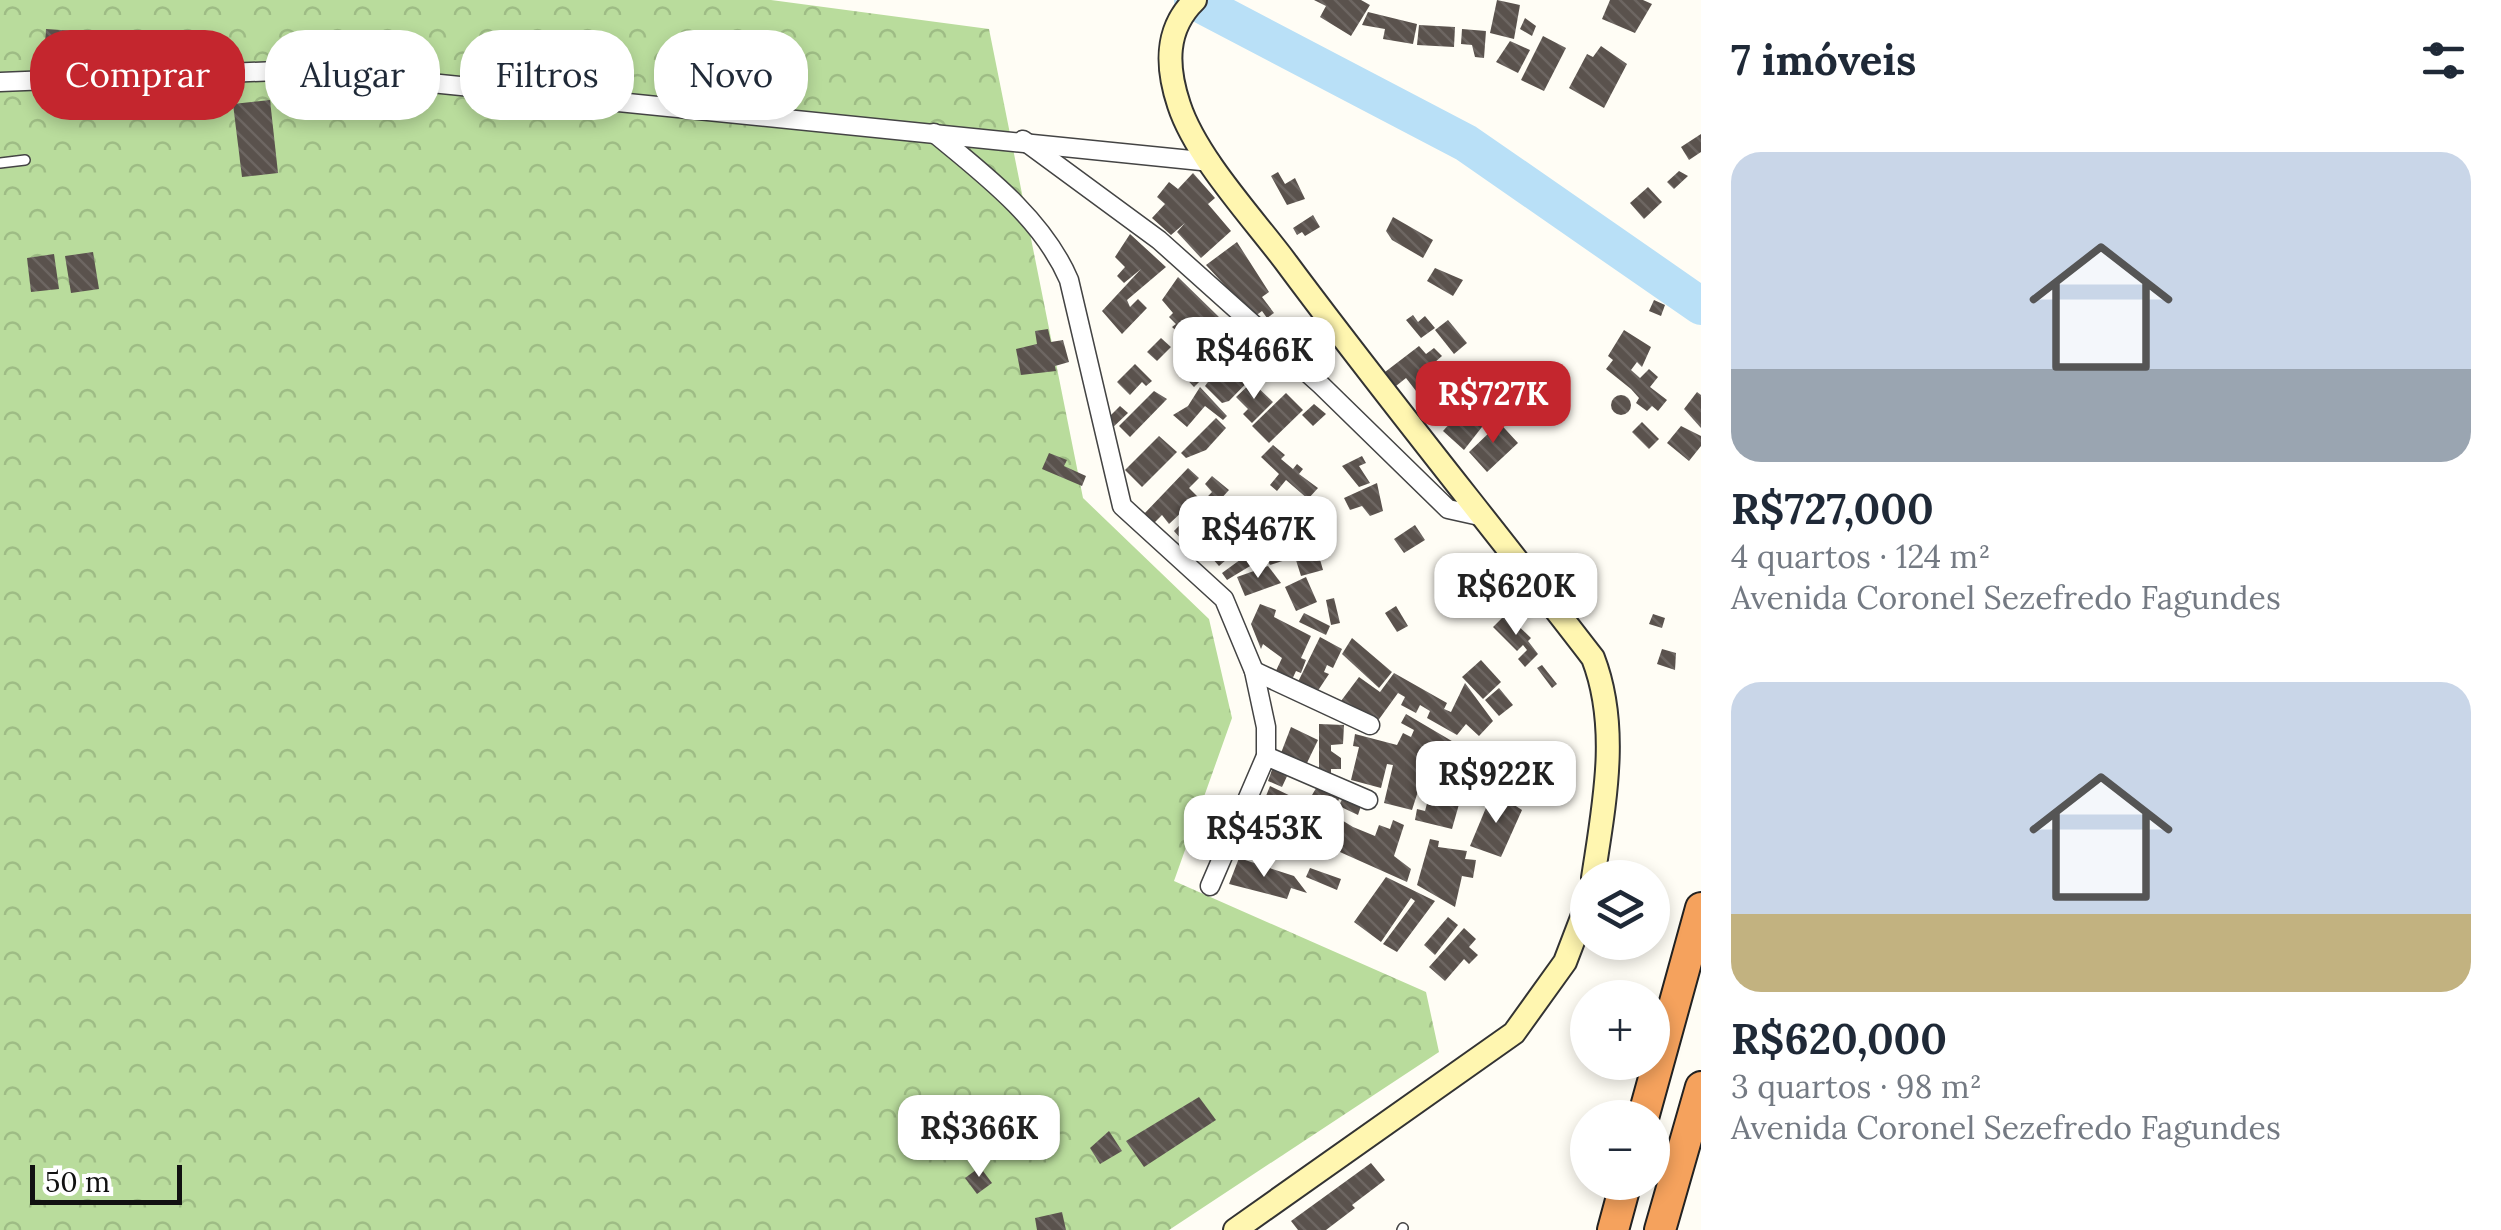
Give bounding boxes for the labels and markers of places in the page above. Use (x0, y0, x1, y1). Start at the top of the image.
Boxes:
pin: R$466K (1173, 317, 1335, 402)
pin: R$727K (1412, 361, 1574, 446)
pin: R$467K (1177, 496, 1339, 581)
pin: R$620K (1435, 553, 1597, 638)
pin: R$922K (1415, 741, 1577, 826)
pin: R$453K (1183, 795, 1345, 880)
pin: R$366K (898, 1095, 1060, 1180)

